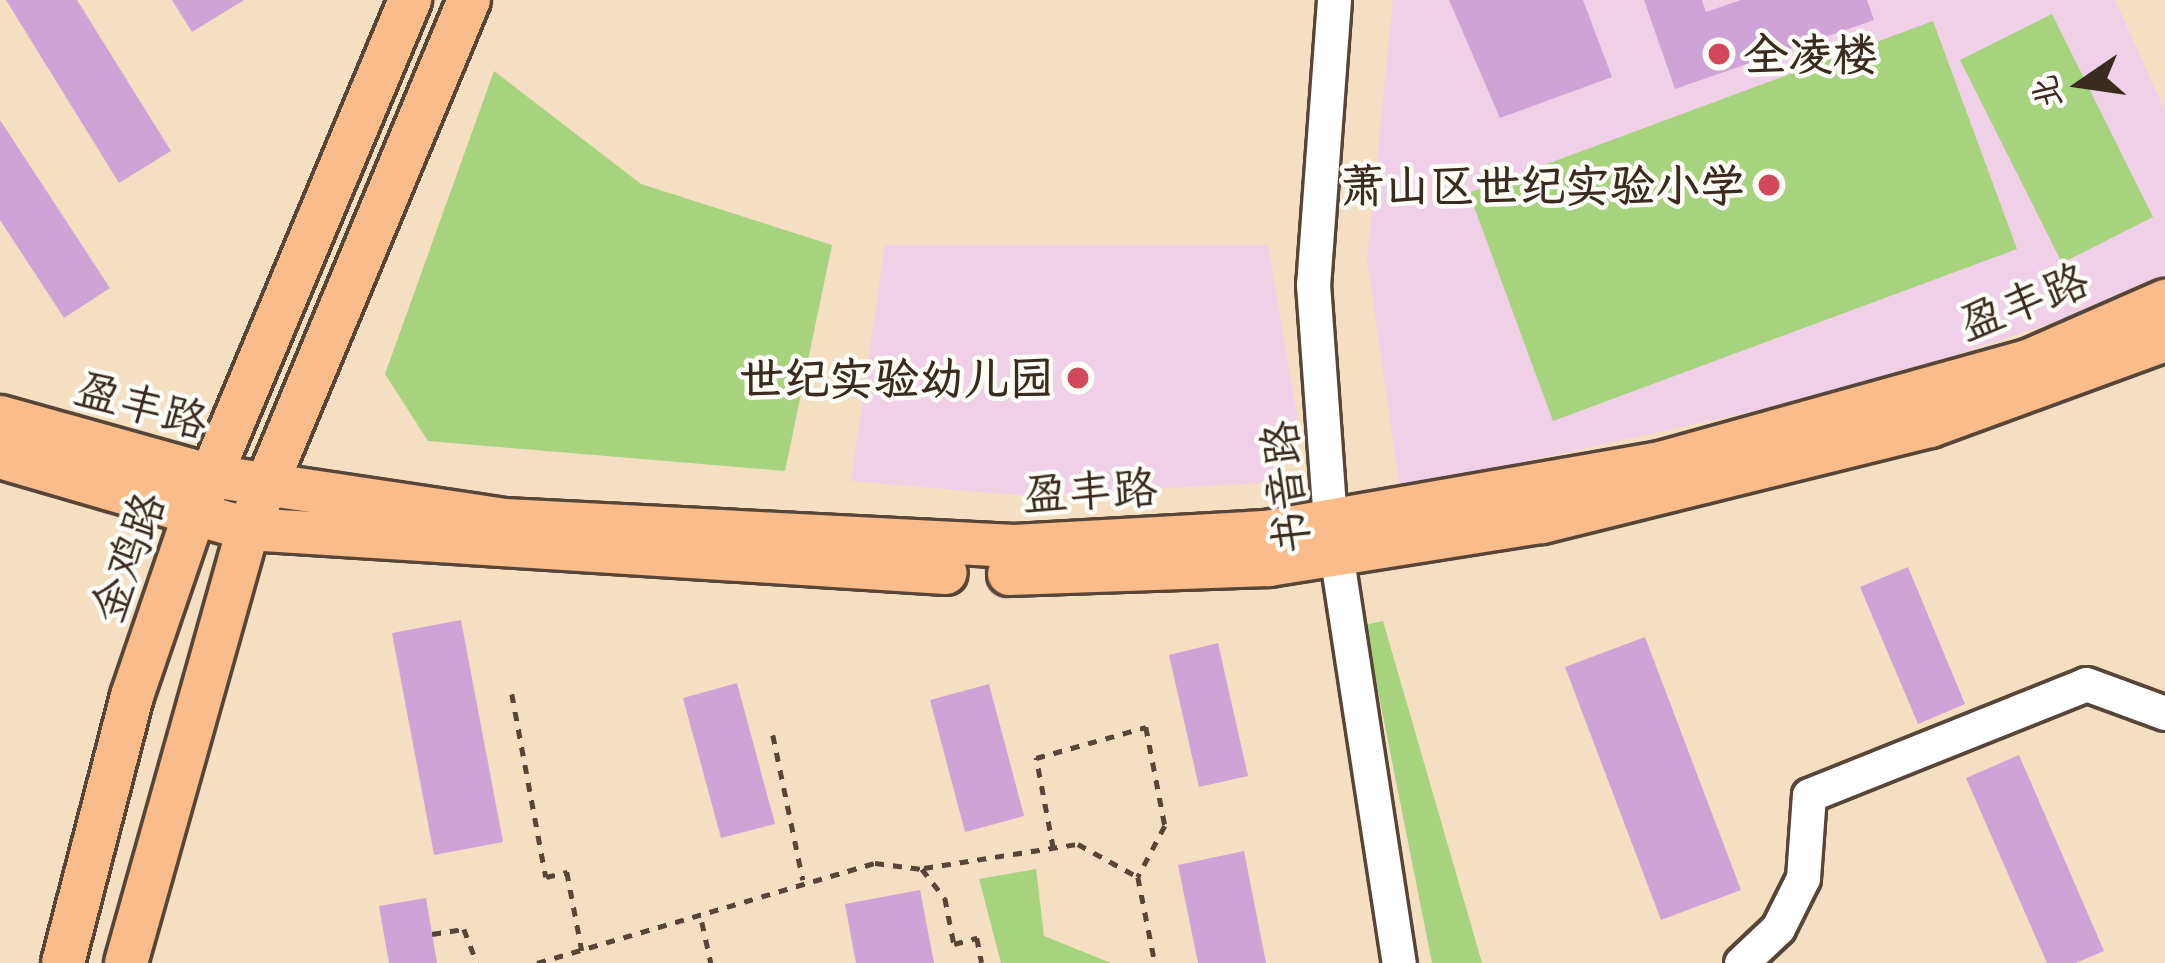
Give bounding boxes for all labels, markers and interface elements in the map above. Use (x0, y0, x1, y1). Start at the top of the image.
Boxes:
north arrow (2021, 24, 2141, 144)
place label: 全凌楼 (1743, 27, 1878, 81)
marker: 全凌楼 (1706, 41, 1732, 67)
text: 北 (2021, 71, 2071, 113)
place label: 萧山区世纪实验小学 (1340, 158, 1745, 212)
marker: 萧山区世纪实验小学 (1756, 172, 1782, 198)
street label: 盈丰路 (1950, 252, 2096, 350)
place label: 世纪实验幼儿园 (739, 351, 1054, 405)
street label: 盈丰路 (70, 359, 214, 449)
marker: 世纪实验幼儿园 (1065, 365, 1091, 391)
street label: 书音路 (1251, 418, 1319, 558)
street label: 盈丰路 (1021, 460, 1159, 520)
street label: 金鸡路 (79, 484, 175, 630)

